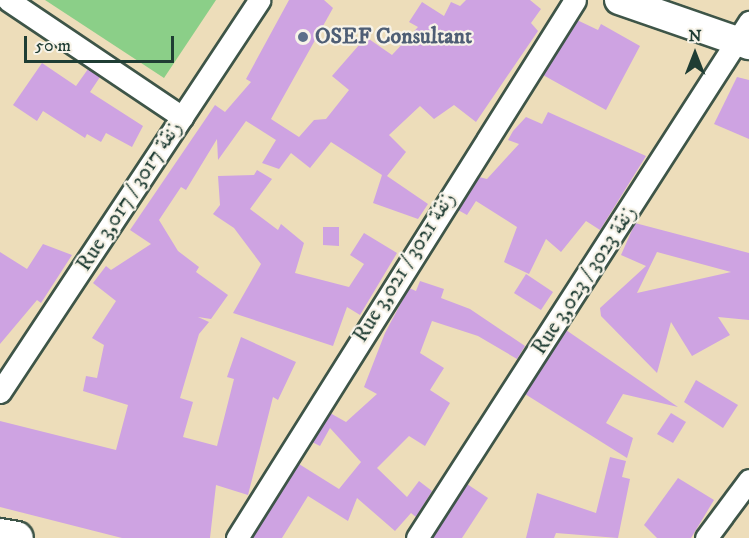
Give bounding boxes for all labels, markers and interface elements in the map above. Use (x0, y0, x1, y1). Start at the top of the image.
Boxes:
scale bar (27, 24, 177, 62)
place label: OSEF Consultant (315, 24, 472, 50)
north arrow (665, 24, 725, 84)
text: N (688, 26, 702, 46)
marker: OSEF Consultant (296, 30, 310, 44)
text: 50 m (35, 35, 71, 57)
street label: Rue 3,017 / زنقة 3017 (71, 116, 187, 276)
street label: Rue 3,021 / زنقة 3021 (347, 187, 461, 347)
street label: Rue 3,023 / زنقة 3023 (526, 200, 642, 360)

